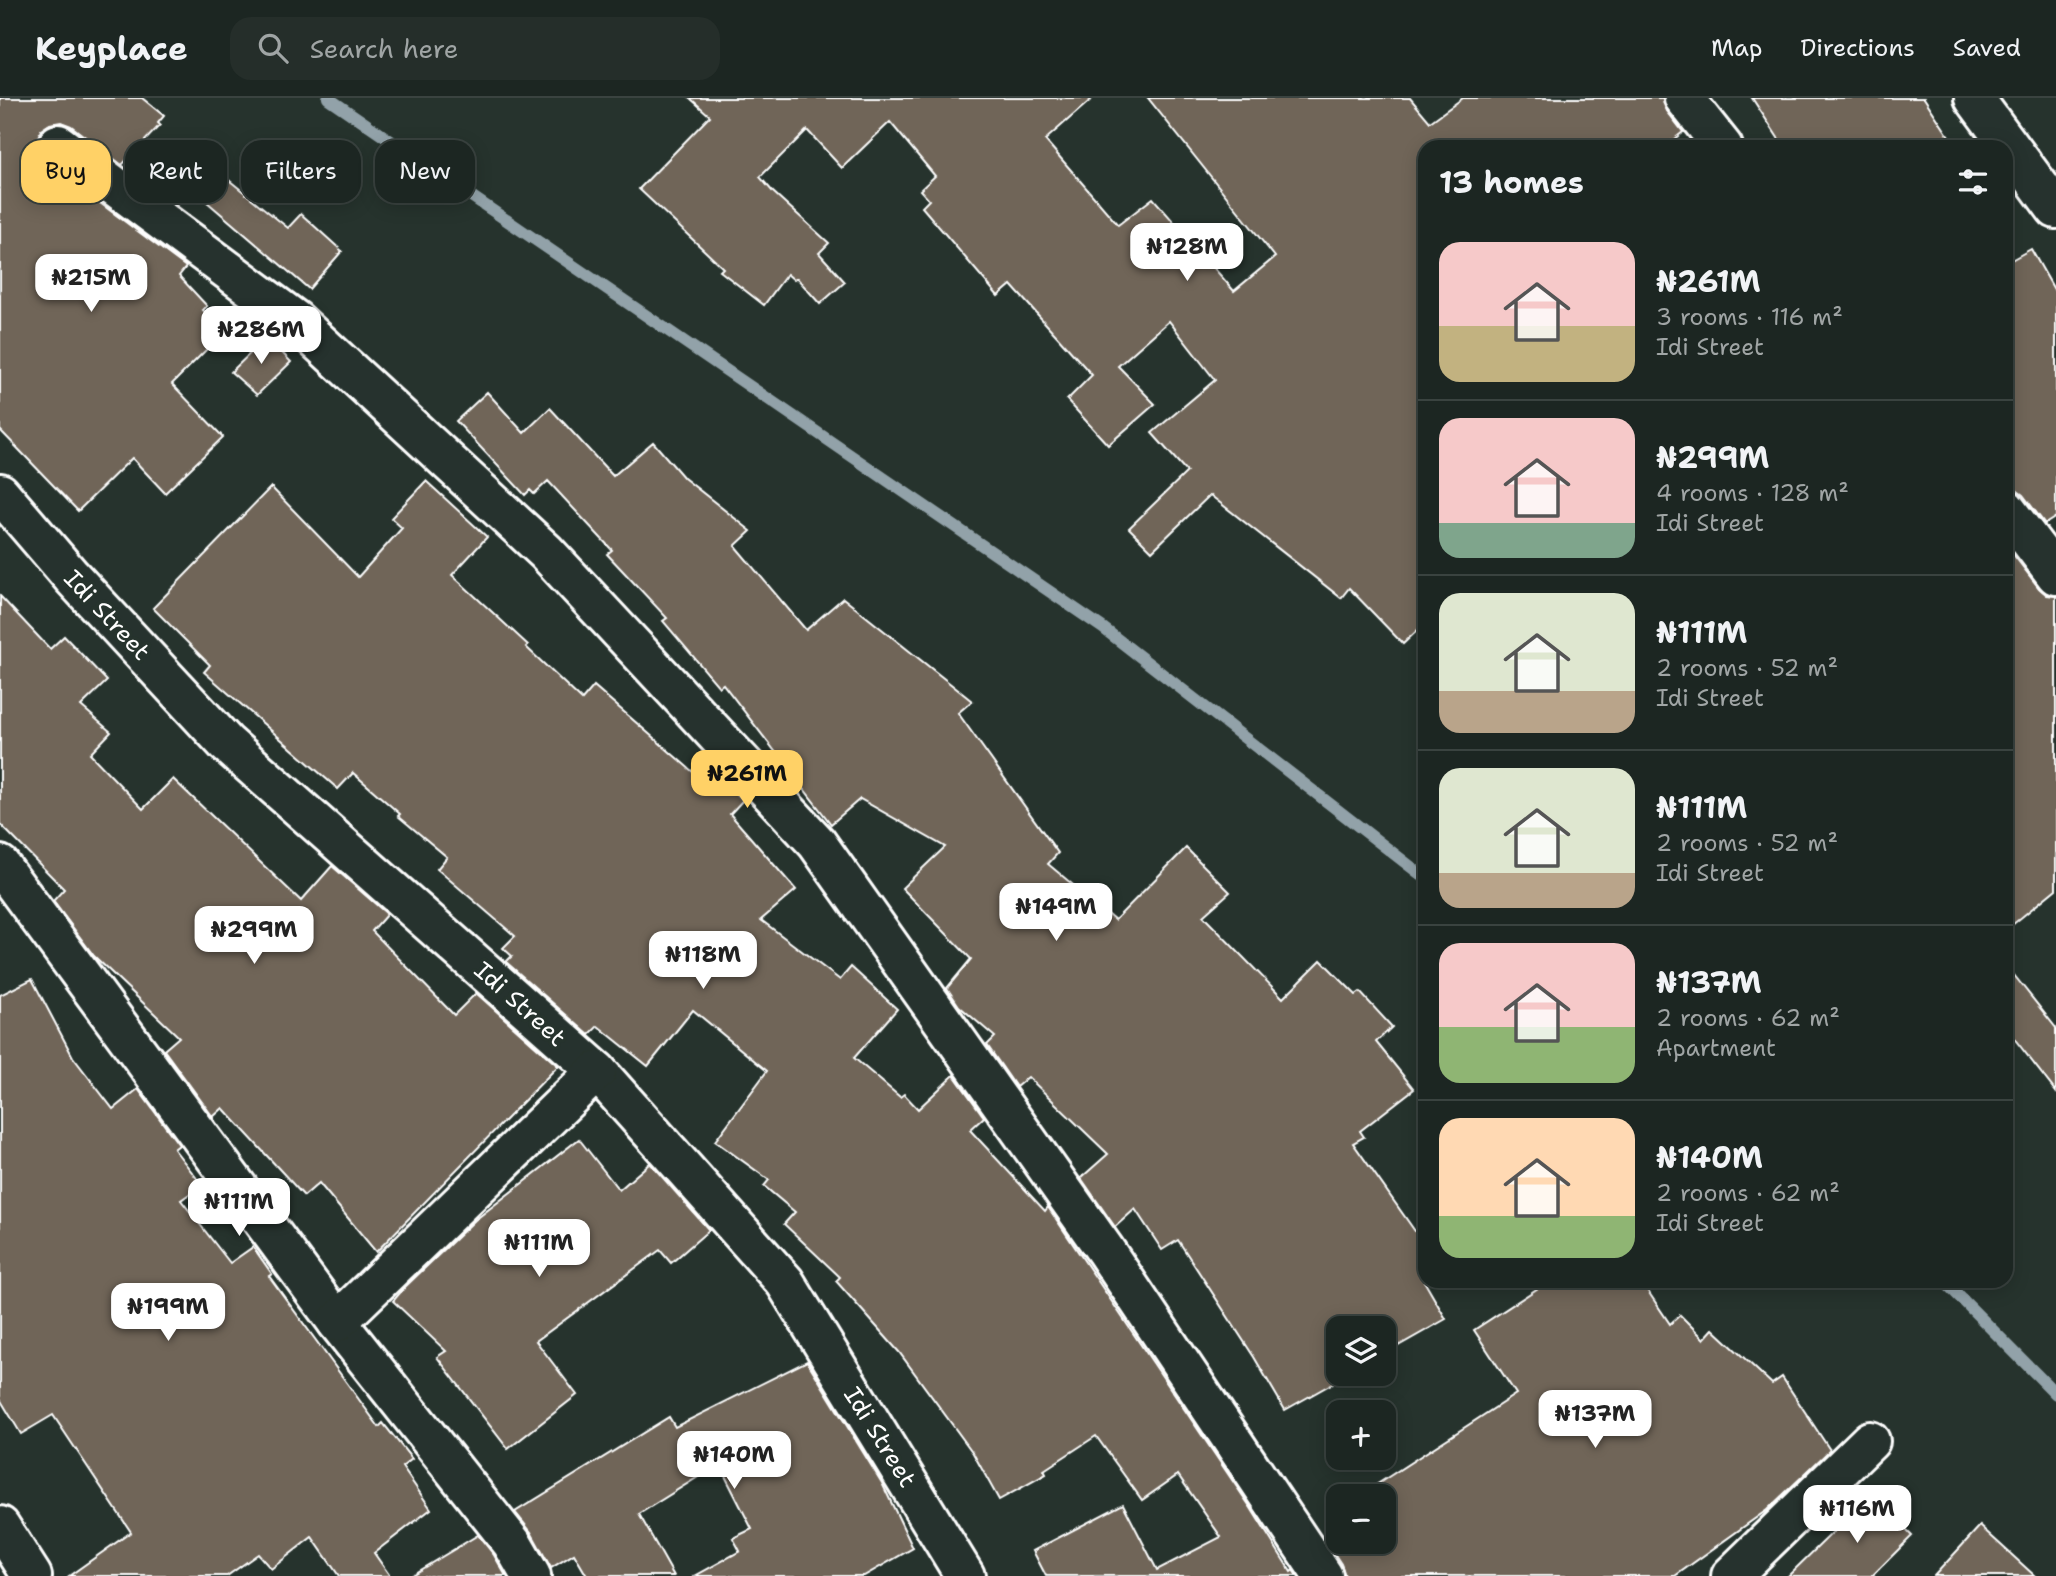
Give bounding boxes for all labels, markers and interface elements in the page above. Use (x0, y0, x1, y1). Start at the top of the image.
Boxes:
search box (230, 17, 720, 80)
text: Keyplace (35, 26, 188, 71)
icon: search (254, 29, 292, 67)
text: Search here (310, 31, 458, 66)
text: Map (1711, 32, 1762, 64)
text: Directions (1800, 32, 1915, 64)
text: Saved (1953, 32, 2021, 64)
chip: Buy (21, 140, 111, 203)
chip: Rent (125, 140, 227, 203)
chip: Filters (241, 140, 361, 203)
chip: New (375, 140, 475, 203)
text: 13 homes (1439, 162, 1584, 203)
icon: filters (1954, 163, 1992, 201)
pin: ₦128M (1138, 223, 1236, 283)
text: ₦128M (1146, 231, 1228, 261)
pin: ₦215M (42, 254, 140, 314)
text: ₦261M (1656, 261, 1761, 302)
text: ₦215M (51, 262, 131, 292)
icon: home (1495, 270, 1579, 354)
text: 3 rooms · 116 m² (1656, 302, 1843, 332)
pin: ₦286M (212, 306, 310, 366)
text: ₦286M (217, 314, 305, 344)
text: Idi Street (1656, 332, 1764, 362)
text: ₦299M (1656, 437, 1769, 478)
icon: home (1495, 446, 1579, 530)
text: 4 rooms · 128 m² (1656, 478, 1849, 508)
text: Idi Street (1656, 508, 1764, 538)
street label: Idi Street (57, 563, 157, 667)
text: ₦111M (1656, 612, 1747, 653)
icon: home (1495, 621, 1579, 705)
text: 2 rooms · 52 m² (1656, 653, 1838, 683)
text: Idi Street (1656, 683, 1764, 713)
pin: ₦261M (698, 750, 796, 810)
text: ₦261M (707, 758, 787, 788)
text: ₦111M (1656, 787, 1747, 828)
icon: home (1495, 796, 1579, 880)
text: 2 rooms · 52 m² (1656, 828, 1838, 858)
text: Idi Street (1656, 858, 1764, 888)
pin: ₦149M (1007, 884, 1105, 943)
text: ₦149M (1015, 891, 1097, 921)
pin: ₦299M (205, 906, 303, 966)
text: ₦299M (211, 914, 297, 944)
pin: ₦118M (654, 932, 752, 991)
text: ₦118M (665, 939, 741, 969)
street label: Idi Street (467, 954, 573, 1054)
text: ₦137M (1656, 962, 1761, 1003)
icon: home (1495, 971, 1579, 1055)
text: 2 rooms · 62 m² (1656, 1003, 1840, 1033)
text: Apartment (1656, 1033, 1776, 1063)
text: ₦140M (1656, 1137, 1763, 1178)
icon: home (1495, 1146, 1579, 1230)
pin: ₦111M (190, 1178, 288, 1238)
text: 2 rooms · 62 m² (1656, 1178, 1840, 1208)
text: ₦111M (204, 1186, 274, 1216)
text: Idi Street (1656, 1208, 1764, 1238)
pin: ₦111M (490, 1220, 588, 1279)
text: ₦111M (504, 1227, 574, 1257)
pin: ₦199M (119, 1284, 217, 1343)
text: ₦199M (127, 1291, 209, 1321)
map controls (1326, 1316, 1396, 1554)
button: layers (1326, 1316, 1396, 1386)
street label: Idi Street (837, 1381, 923, 1493)
pin: ₦137M (1546, 1390, 1644, 1450)
text: ₦137M (1555, 1398, 1635, 1428)
button: + (1326, 1400, 1396, 1470)
pin: ₦140M (685, 1432, 783, 1491)
text: ₦140M (693, 1439, 775, 1469)
button: − (1326, 1484, 1396, 1554)
pin: ₦116M (1808, 1486, 1906, 1545)
text: ₦116M (1819, 1493, 1895, 1523)

